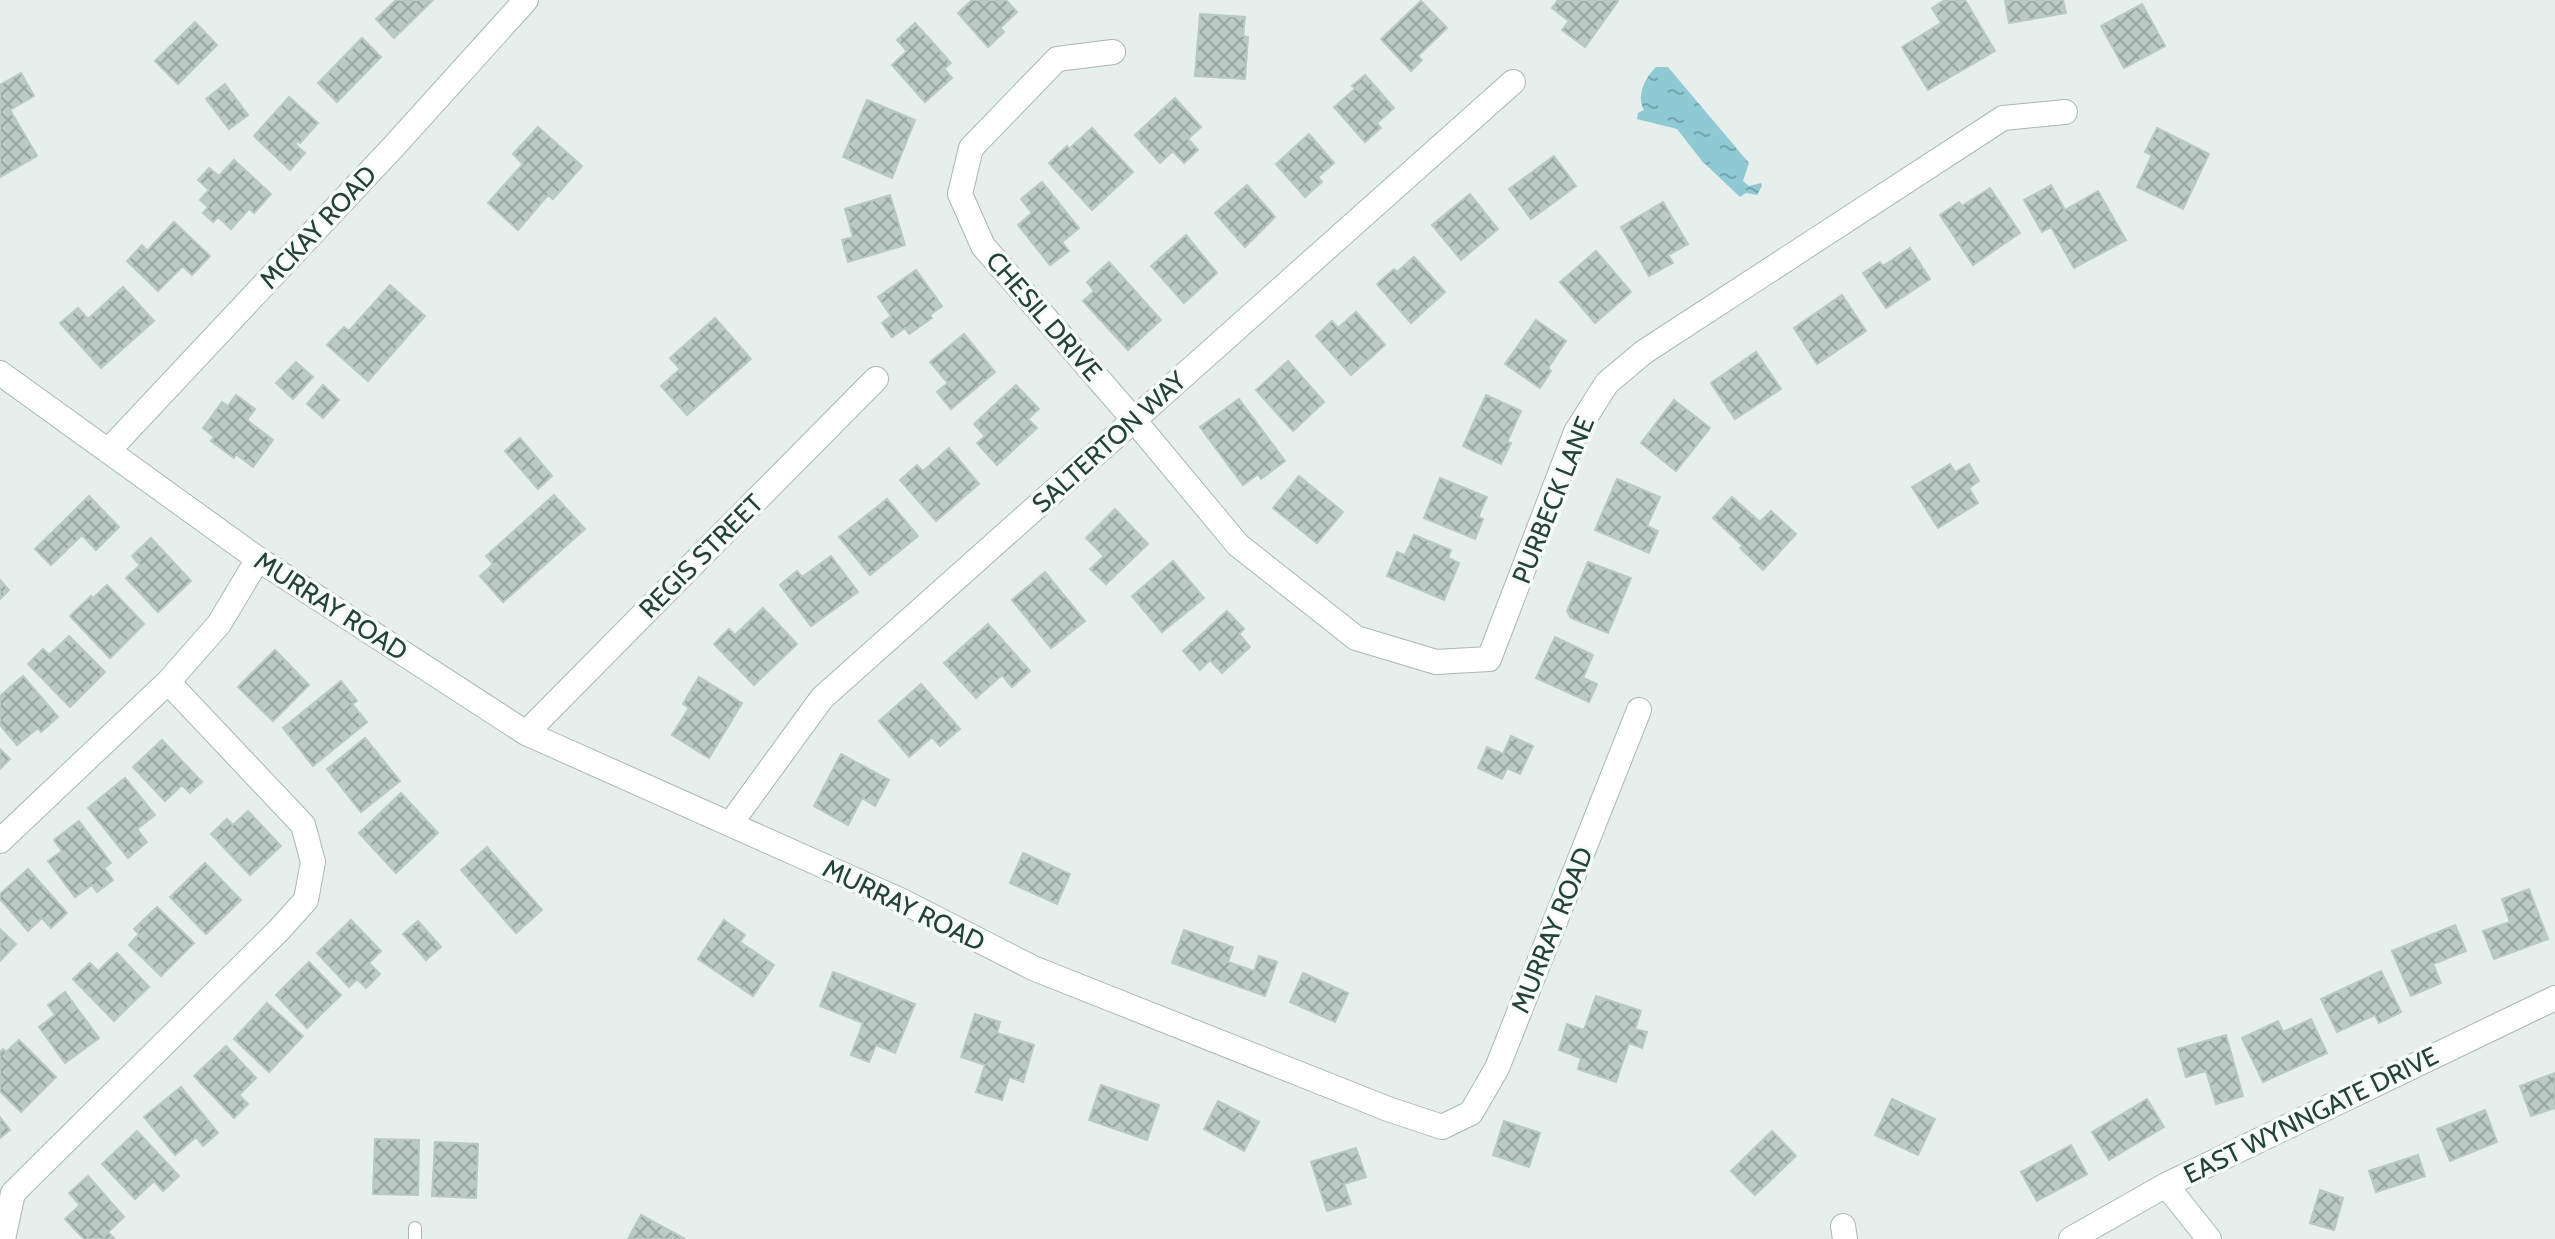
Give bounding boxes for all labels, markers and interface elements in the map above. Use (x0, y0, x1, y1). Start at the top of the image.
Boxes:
street label: MCKAY ROAD (253, 159, 383, 295)
street label: CHESIL DRIVE (979, 245, 1109, 387)
street label: SALTERTON WAY (1025, 364, 1193, 520)
street label: PURBECK LANE (1505, 412, 1601, 588)
street label: REGIS STREET (632, 487, 770, 625)
street label: MURRAY ROAD (248, 545, 414, 667)
street label: MURRAY ROAD (1504, 842, 1600, 1018)
street label: MURRAY ROAD (818, 852, 990, 958)
street label: EAST WYNNGATE DRIVE (2179, 1039, 2443, 1191)

